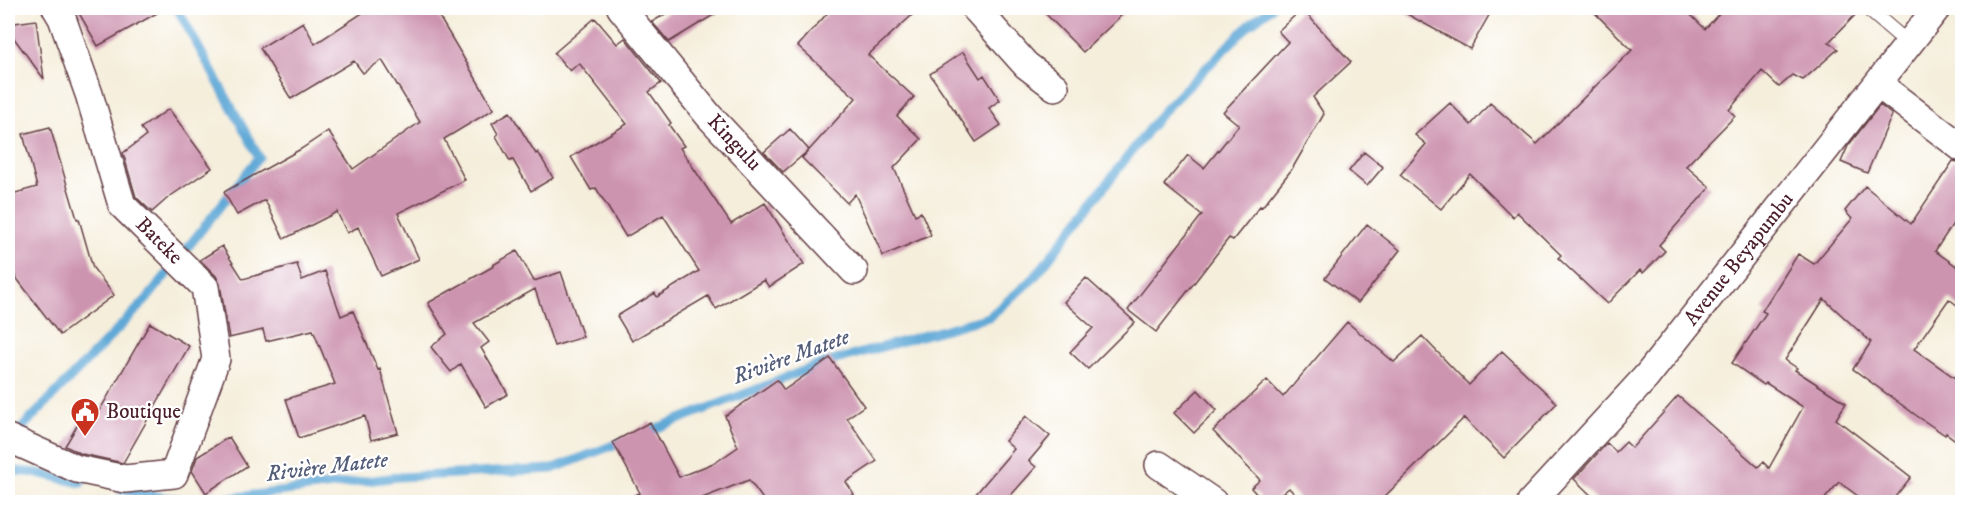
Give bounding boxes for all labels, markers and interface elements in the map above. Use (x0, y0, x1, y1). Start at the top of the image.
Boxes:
street label: Kingulu (701, 109, 767, 176)
street label: Avenue Beyapumbu (1679, 187, 1800, 331)
street label: Bateke (130, 212, 188, 270)
water label: Rivière Matete (728, 323, 853, 391)
public building icon: Boutique (69, 396, 101, 438)
place label: Boutique (106, 399, 181, 425)
water label: Rivière Matete (264, 446, 390, 488)

